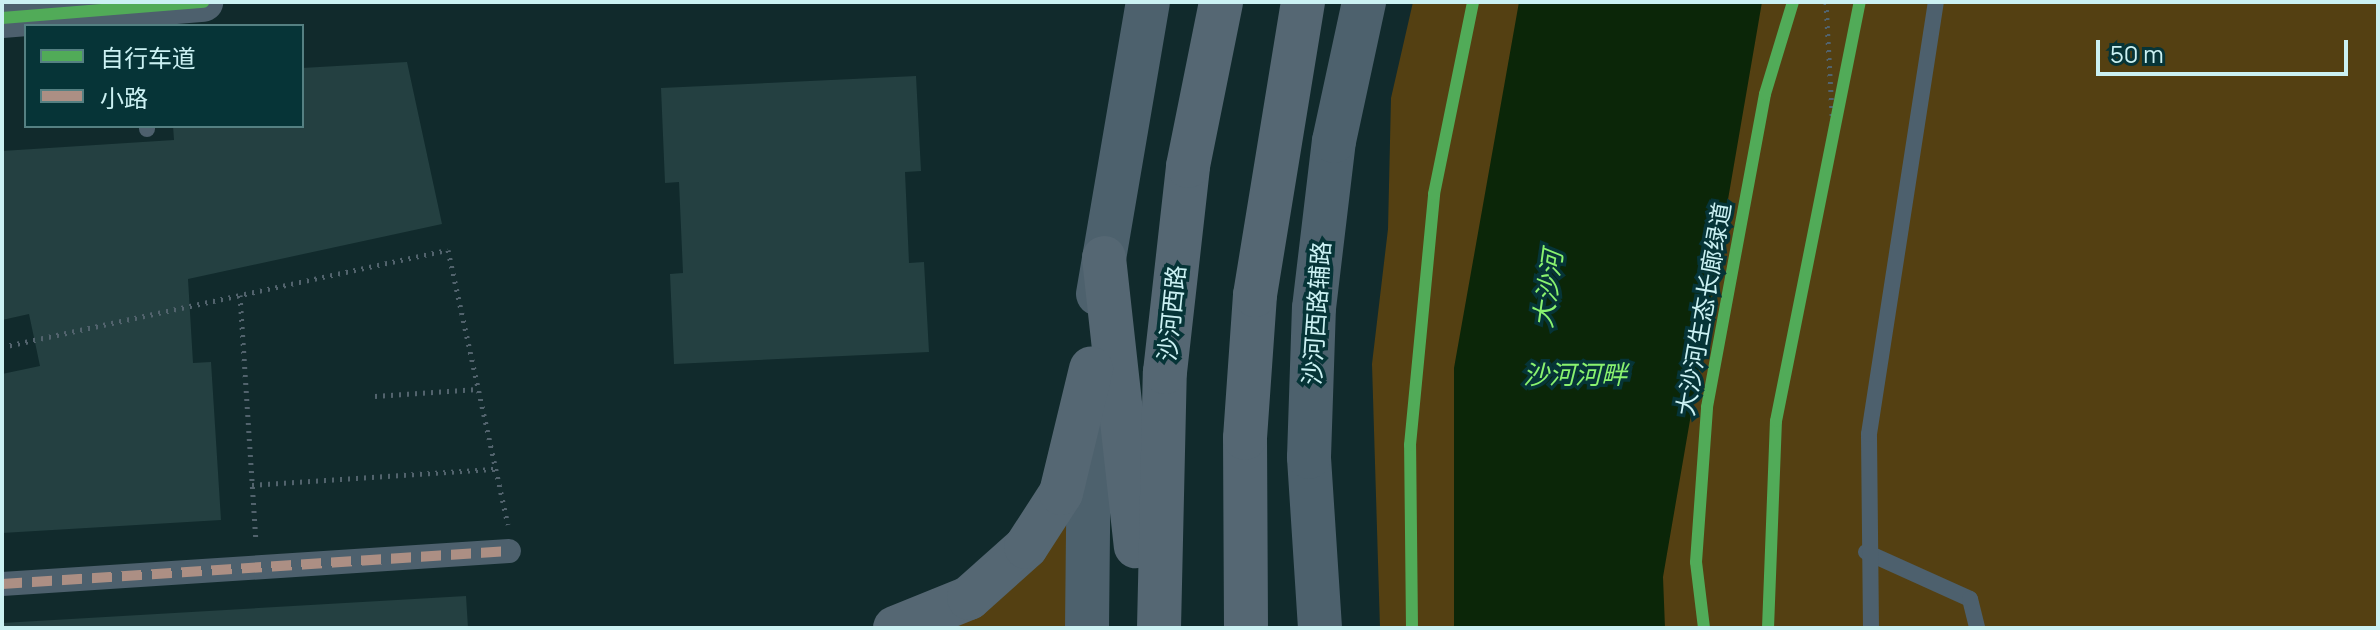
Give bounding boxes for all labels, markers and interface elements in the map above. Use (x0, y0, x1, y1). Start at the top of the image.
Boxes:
legend (24, 24, 304, 128)
scale bar (2100, 24, 2352, 74)
text: 50 m (2110, 37, 2164, 70)
text: 自行车道 (100, 41, 196, 74)
text: 小路 (100, 81, 148, 114)
street label: 大沙河生态长廊绿道 (1670, 200, 1736, 418)
street label: 沙河西路辅路 (1297, 240, 1335, 386)
water label: 大沙河 (1527, 248, 1569, 330)
street label: 沙河西路 (1152, 264, 1190, 362)
water label: 沙河河畔 (1523, 359, 1627, 391)

